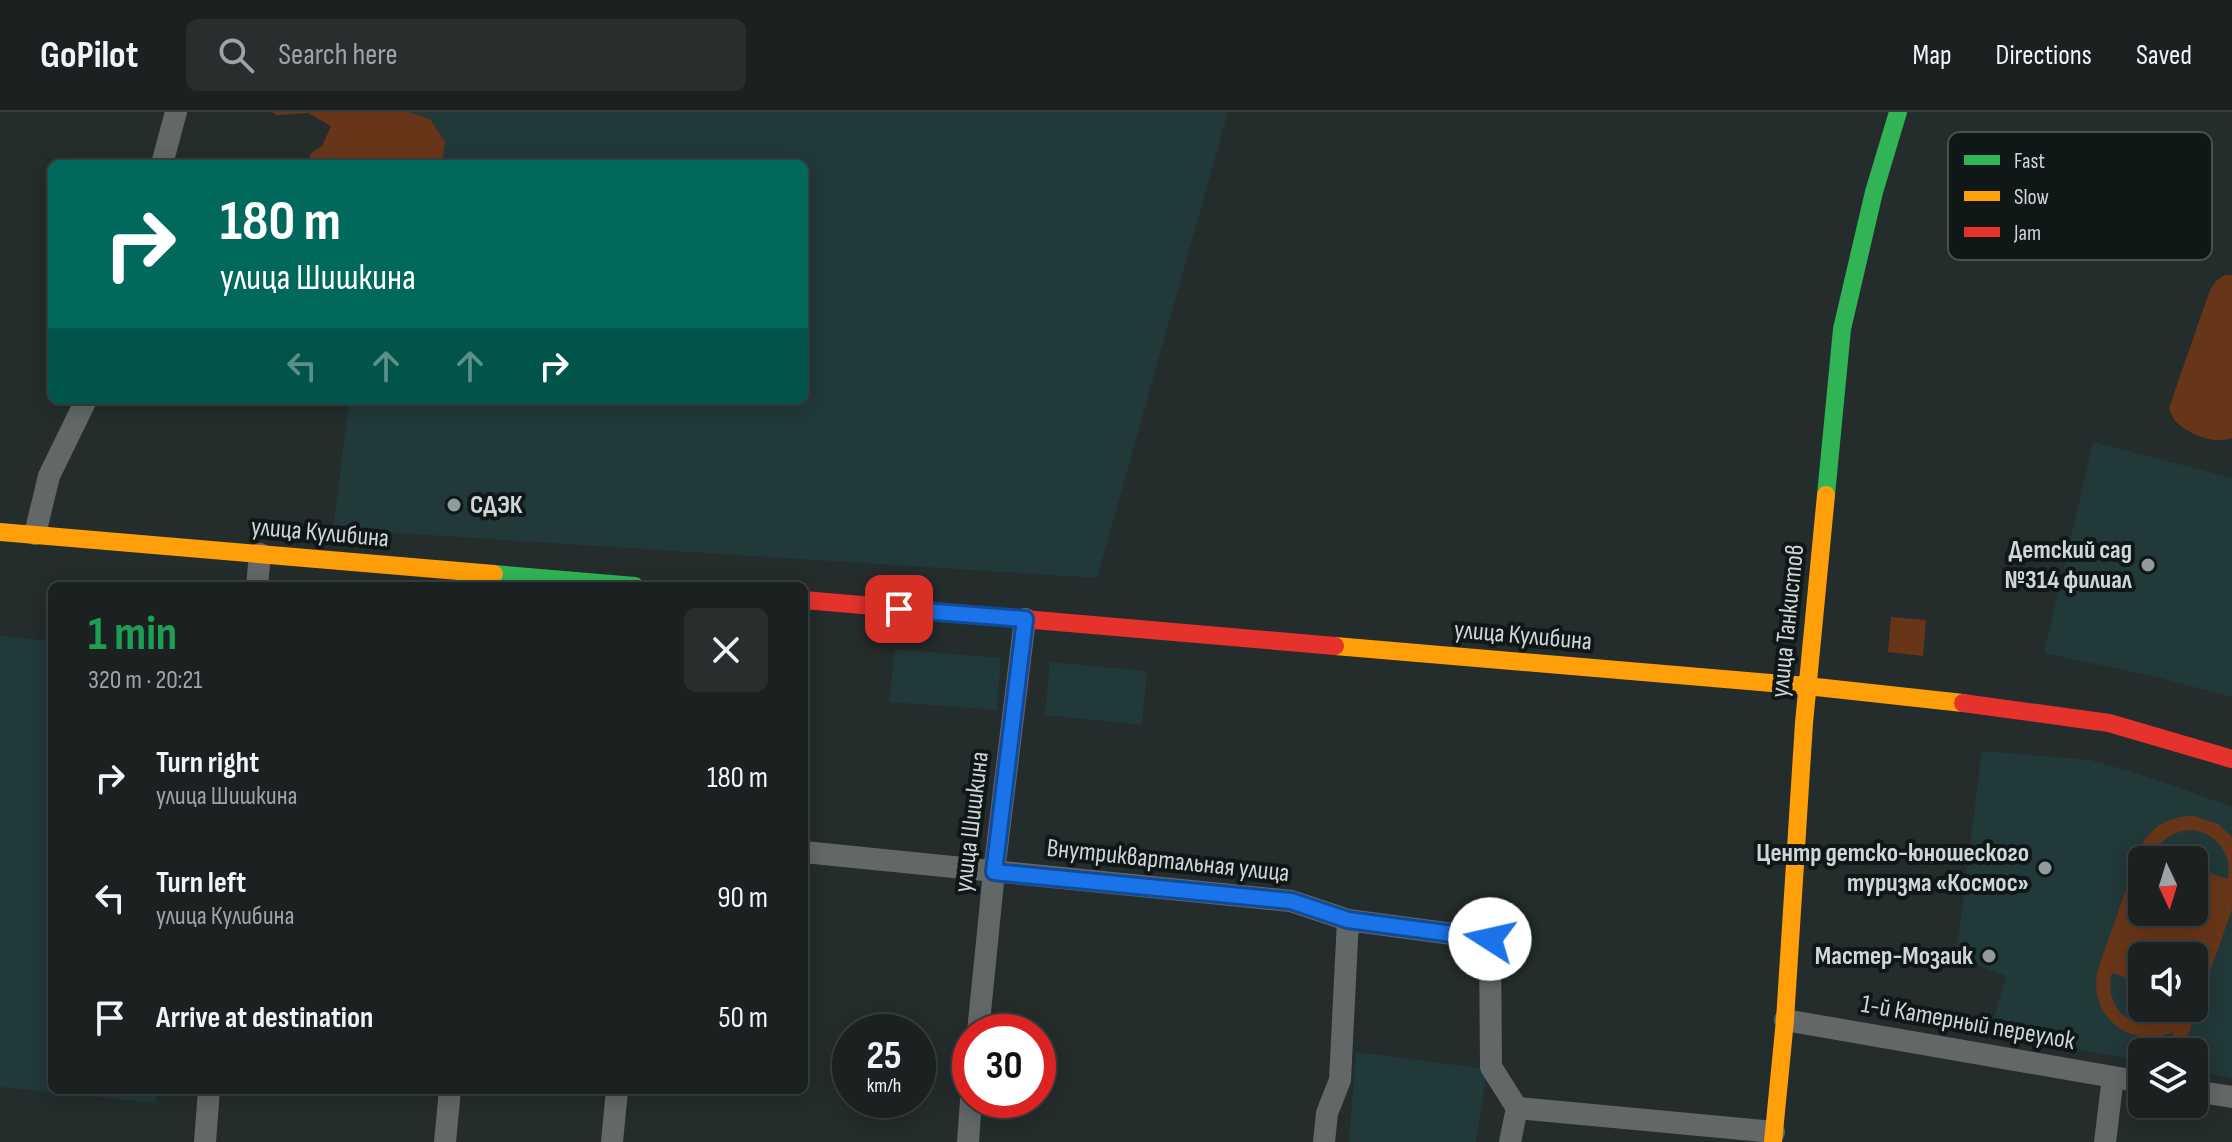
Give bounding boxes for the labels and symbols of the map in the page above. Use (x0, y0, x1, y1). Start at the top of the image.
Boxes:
legend (1948, 132, 2212, 260)
text: Fast (2014, 148, 2045, 175)
text: Slow (2014, 184, 2049, 211)
text: Jam (2013, 220, 2041, 247)
place label: СДЭК (470, 490, 523, 521)
marker: СДЭК (445, 496, 463, 514)
street label: улица Кулибина (250, 512, 390, 554)
place label: Детский сад №314 филиал (2005, 535, 2133, 596)
street label: улица Танкистов (1765, 543, 1811, 699)
marker: Детский сад №314 филиал (2139, 556, 2157, 574)
pin (865, 575, 933, 643)
street label: улица Кулибина (1453, 615, 1593, 657)
street label: улица Шишкина (948, 750, 996, 894)
street label: Внутриквартальная улица (1045, 833, 1291, 889)
place label: Центр детско-юношеского туризма «Космос» (1756, 838, 2029, 899)
north arrow (2128, 846, 2208, 926)
marker: Центр детско-юношеского туризма «Космос» (2036, 859, 2054, 877)
position arrow (1448, 897, 1532, 981)
place label: Мастер-Мозаик (1815, 941, 1973, 972)
marker: Мастер-Мозаик (1980, 947, 1998, 965)
street label: 1-й Катерный переулок (1859, 989, 2077, 1057)
speed limit sign: 30 (952, 1014, 1056, 1118)

